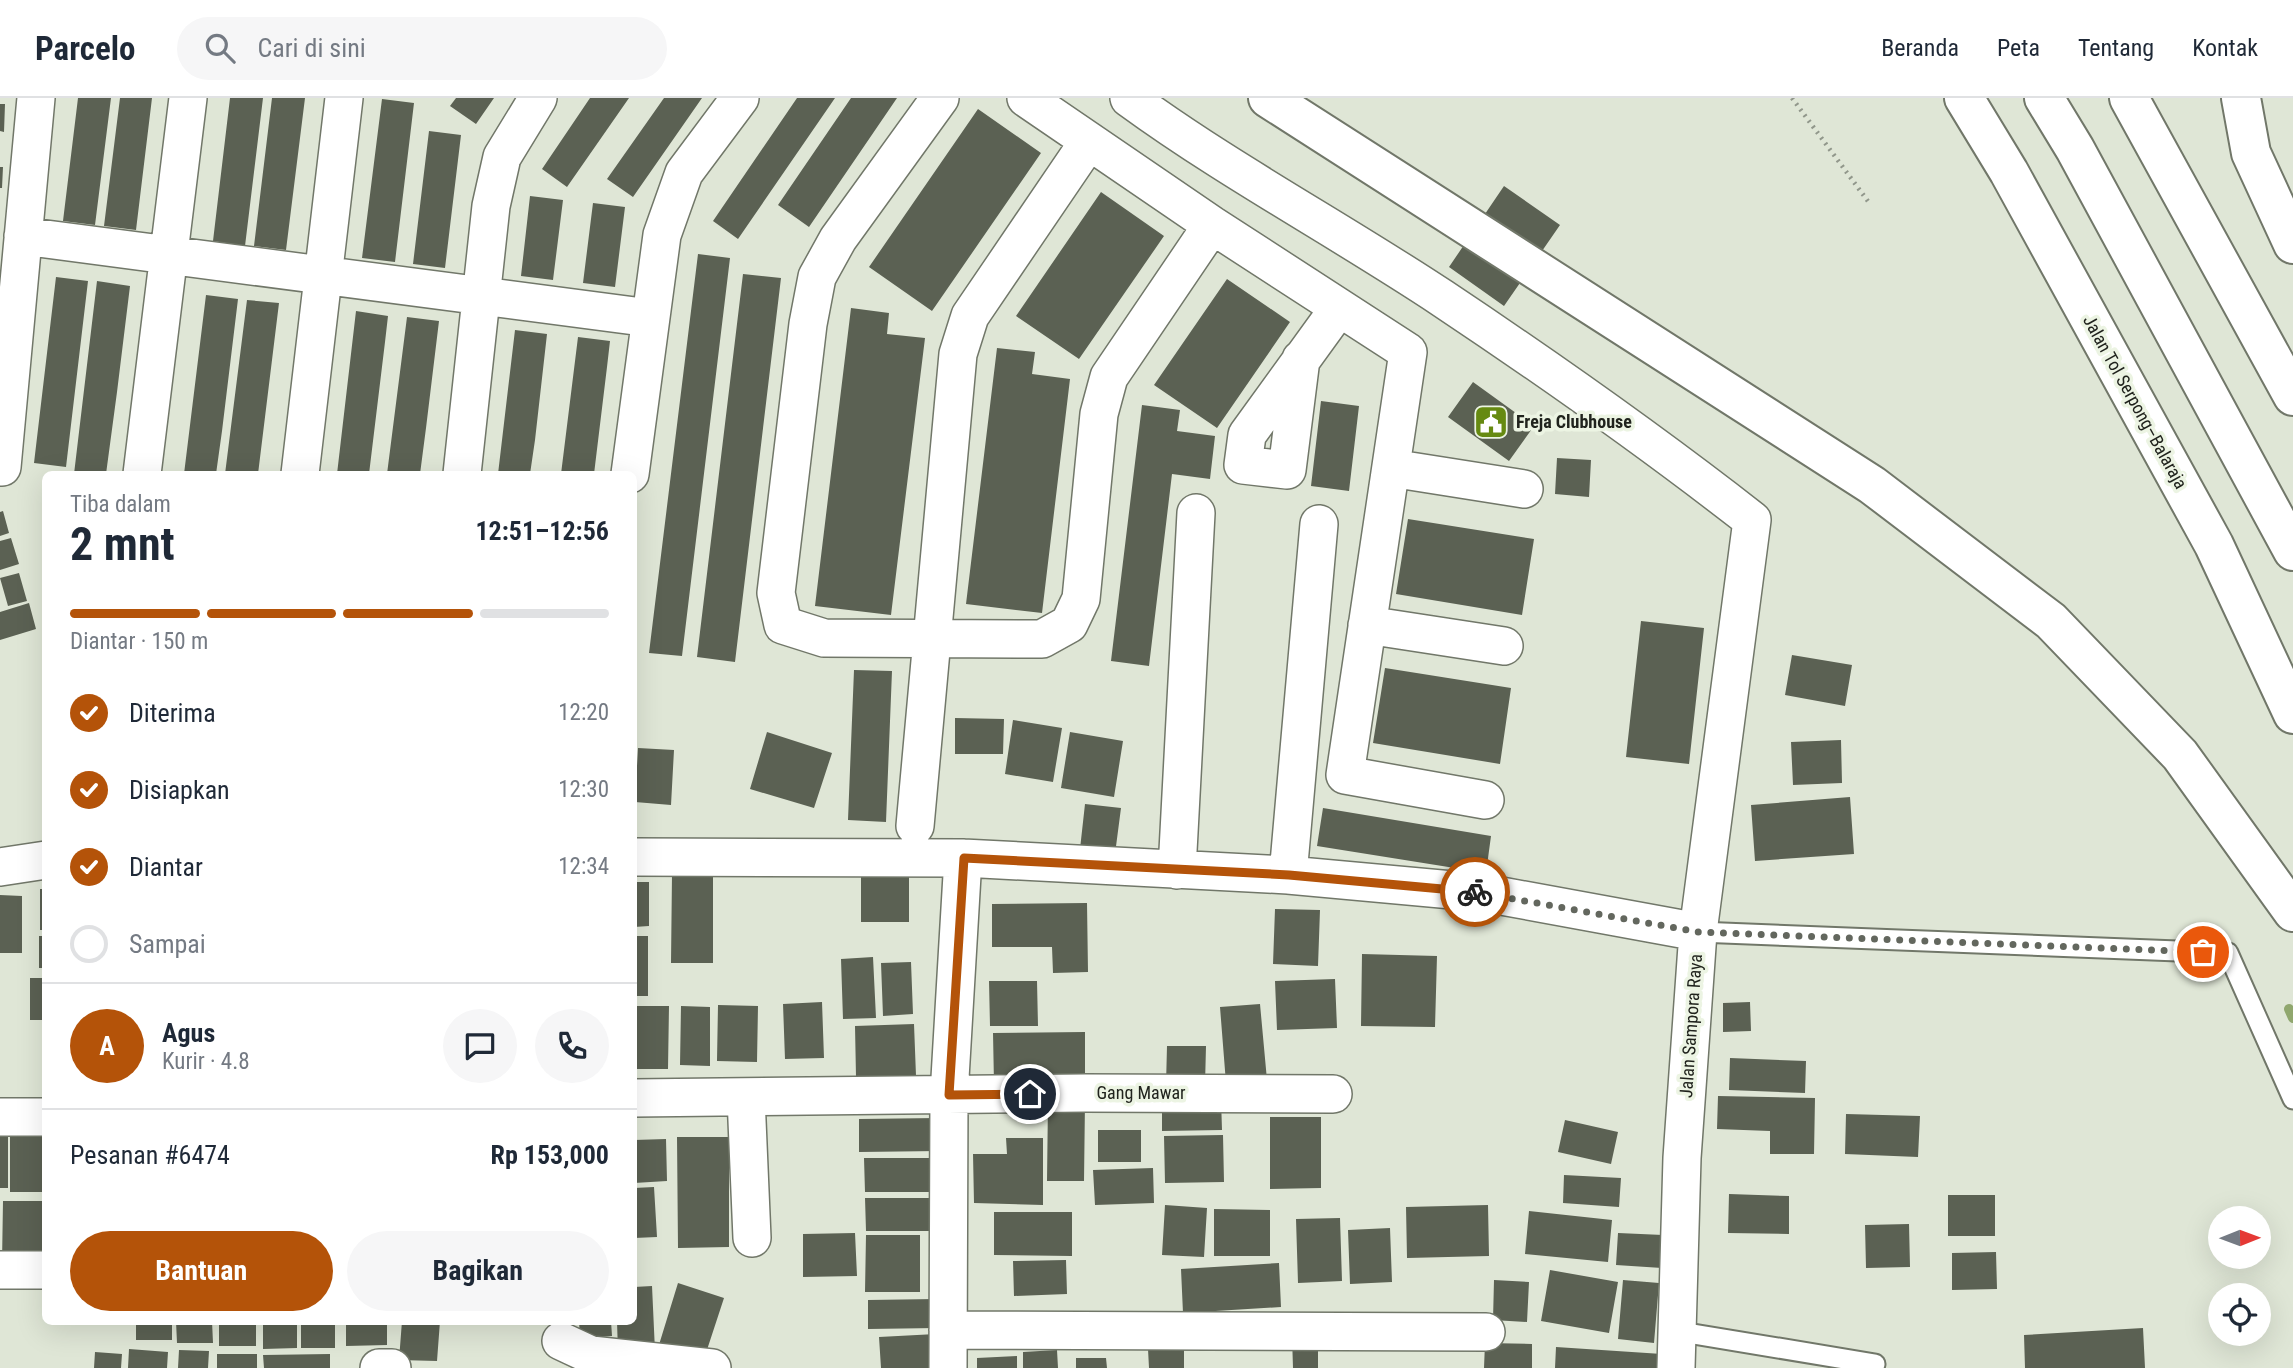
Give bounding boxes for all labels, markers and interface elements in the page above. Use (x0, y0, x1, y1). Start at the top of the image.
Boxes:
search box (177, 17, 667, 80)
text: Parcelo (35, 29, 135, 68)
icon: search (201, 29, 239, 67)
text: Cari di sini (257, 33, 366, 63)
text: Beranda (1881, 34, 1959, 62)
text: Peta (1997, 34, 2040, 62)
text: Tentang (2078, 34, 2154, 62)
text: Kontak (2192, 34, 2258, 62)
street label: Jalan Tol Serpong–Balaraja (2079, 311, 2192, 492)
public building icon: Freja Clubhouse (1472, 403, 1510, 441)
place label: Freja Clubhouse (1516, 411, 1632, 432)
text: Tiba dalam (70, 491, 171, 518)
text: 12:51–12:56 (475, 516, 609, 546)
text: 2 mnt (70, 517, 175, 571)
text: Diantar · 150 m (70, 628, 208, 655)
icon: check (70, 694, 108, 732)
text: Diterima (129, 698, 216, 728)
text: 12:20 (558, 699, 609, 726)
icon: check (70, 771, 108, 809)
text: Disiapkan (129, 775, 230, 805)
text: 12:30 (558, 776, 609, 803)
icon: check (70, 848, 108, 886)
text: Diantar (129, 852, 203, 882)
text: 12:34 (558, 853, 609, 880)
courier (1440, 857, 1510, 927)
icon: bike (1456, 873, 1494, 911)
pin (2173, 922, 2233, 982)
text: Sampai (129, 929, 206, 959)
icon: bag (2184, 933, 2222, 971)
street label: Jalan Sampora Raya (1675, 953, 1706, 1099)
button: chat (443, 1009, 517, 1083)
button: phone (535, 1009, 609, 1083)
text: Agus (162, 1018, 215, 1048)
text: A (99, 1031, 115, 1061)
text: Kurir · 4.8 (162, 1048, 250, 1075)
pin (1000, 1064, 1060, 1124)
icon: home (1011, 1075, 1049, 1113)
street label: Gang Mawar (1096, 1082, 1186, 1103)
text: Pesanan #6474 (70, 1140, 230, 1170)
text: Rp 153,000 (491, 1140, 609, 1170)
north arrow (2208, 1206, 2272, 1269)
map controls (2208, 1206, 2271, 1346)
button: Bantuan (70, 1231, 333, 1311)
button: Bagikan (347, 1231, 609, 1311)
button: locate (2208, 1283, 2271, 1346)

